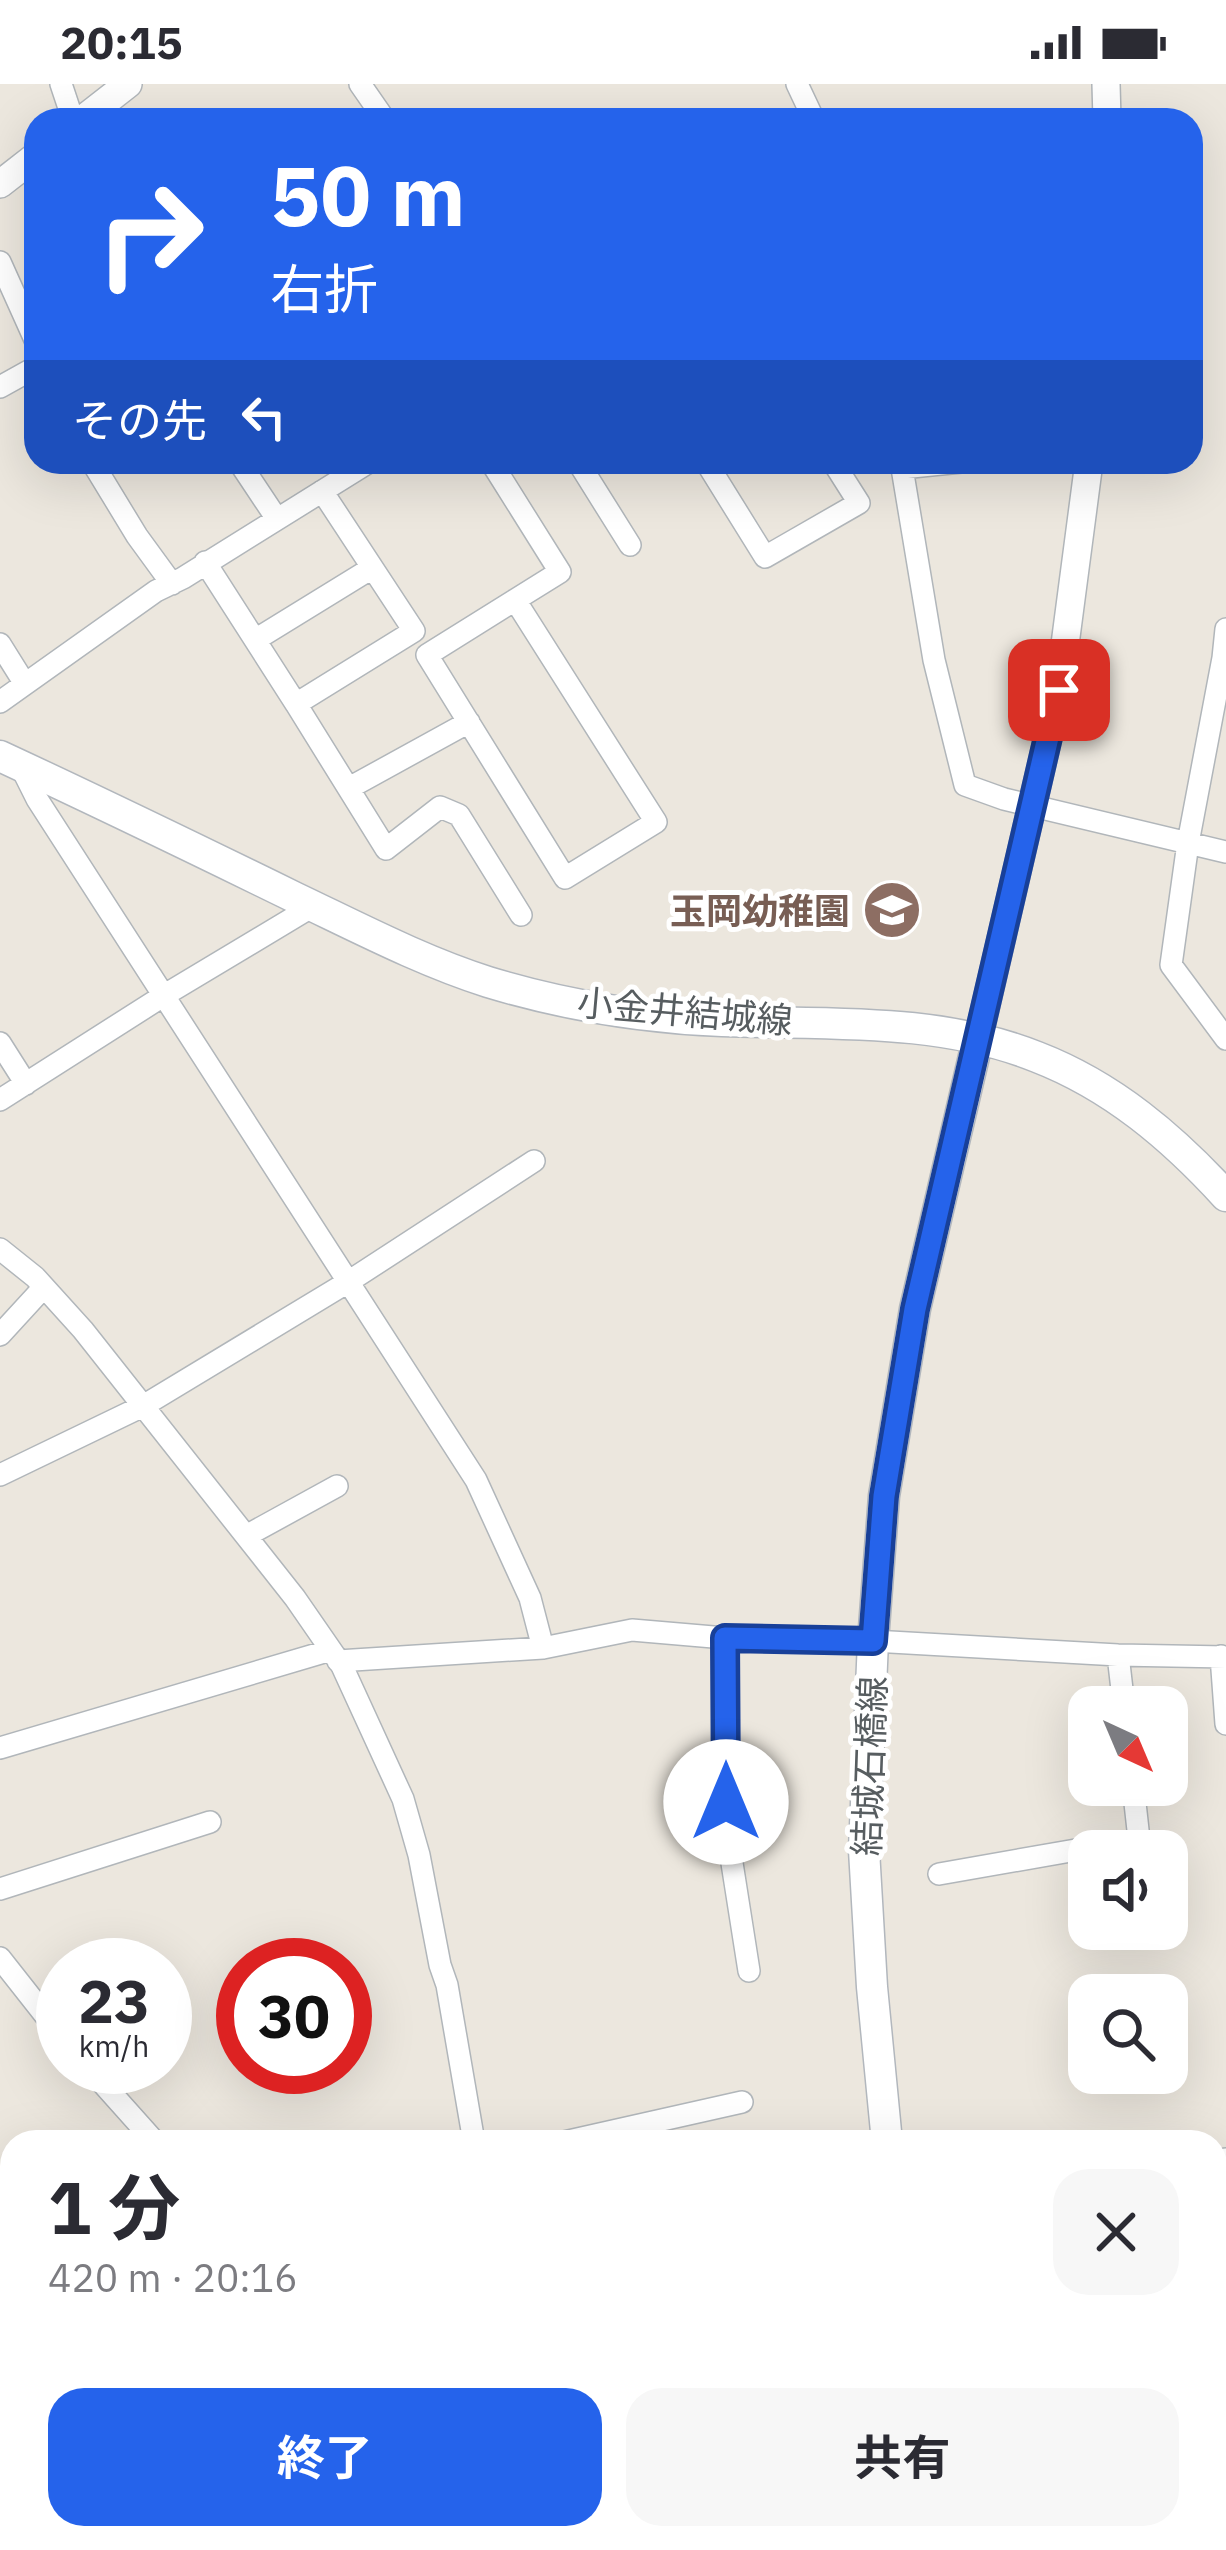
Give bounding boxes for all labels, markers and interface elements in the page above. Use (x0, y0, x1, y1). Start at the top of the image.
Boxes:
text: 20:15 (60, 13, 183, 71)
text: 50 m (270, 140, 466, 249)
icon: right (72, 156, 228, 312)
text: 右折 (270, 254, 378, 324)
icon: left (231, 384, 297, 450)
text: その先 (72, 391, 207, 449)
pin (1008, 639, 1110, 741)
icon: arrive (1026, 657, 1092, 723)
school or university icon: 玉岡幼稚園 (861, 879, 923, 941)
place label: 玉岡幼稚園 (670, 887, 850, 934)
street label: 小金井結城線 (575, 978, 795, 1044)
street label: 結城石橋線 (842, 1675, 896, 1857)
north arrow (1068, 1686, 1188, 1806)
map controls (1068, 1686, 1188, 2094)
position arrow (663, 1739, 789, 1865)
button: sound (1068, 1830, 1188, 1950)
speed limit sign: 30 (216, 1938, 372, 2094)
text: 23 (78, 1961, 150, 2040)
button: search (1068, 1974, 1188, 2094)
text: km/h (79, 2026, 149, 2065)
text: 1 分 (48, 2160, 180, 2254)
button: close (1053, 2169, 1179, 2295)
text: 420 m · 20:16 (48, 2252, 298, 2303)
button: 終了 (48, 2388, 602, 2526)
button: 共有 (626, 2388, 1179, 2526)

